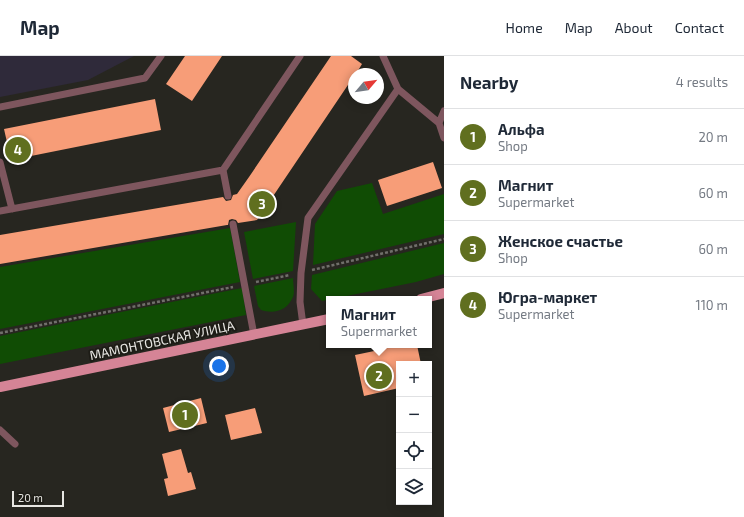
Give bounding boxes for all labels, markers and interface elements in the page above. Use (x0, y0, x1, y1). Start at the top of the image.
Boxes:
text: Map (20, 16, 60, 39)
text: Home (506, 19, 543, 36)
text: Map (565, 19, 593, 36)
text: About (615, 19, 653, 36)
text: Contact (675, 19, 724, 36)
north arrow (348, 68, 384, 104)
text: Nearby (460, 72, 518, 92)
text: 4 results (676, 74, 728, 90)
text: Альфа (498, 120, 545, 138)
text: 1 (470, 129, 476, 145)
text: 20 m (699, 129, 728, 145)
pin: 4 (5, 135, 31, 165)
text: Shop (498, 138, 528, 154)
text: Магнит (498, 176, 553, 194)
text: 2 (469, 185, 477, 201)
text: 60 m (698, 185, 728, 201)
pin: 3 (249, 189, 275, 219)
text: Supermarket (498, 194, 575, 210)
text: Женское счастье (498, 232, 623, 250)
text: 3 (469, 241, 477, 257)
text: 60 m (698, 241, 728, 257)
text: Shop (498, 250, 528, 266)
text: Югра-маркет (498, 288, 597, 306)
popup (326, 296, 432, 348)
text: 4 (469, 297, 477, 313)
text: 110 m (696, 297, 728, 313)
text: Магнит (341, 305, 396, 323)
text: Supermarket (498, 306, 575, 322)
street label: МАМОНТОВСКАЯ УЛИЦА (88, 317, 236, 363)
text: Supermarket (341, 323, 417, 339)
your location (209, 356, 229, 376)
pin: 2 (366, 361, 392, 391)
map controls (396, 361, 432, 505)
button: + (396, 361, 432, 397)
button: − (396, 397, 432, 433)
pin: 1 (172, 400, 198, 430)
button: locate (396, 433, 432, 469)
button: layers (396, 469, 432, 505)
scale bar (12, 489, 64, 508)
text: 20 m (18, 491, 43, 504)

